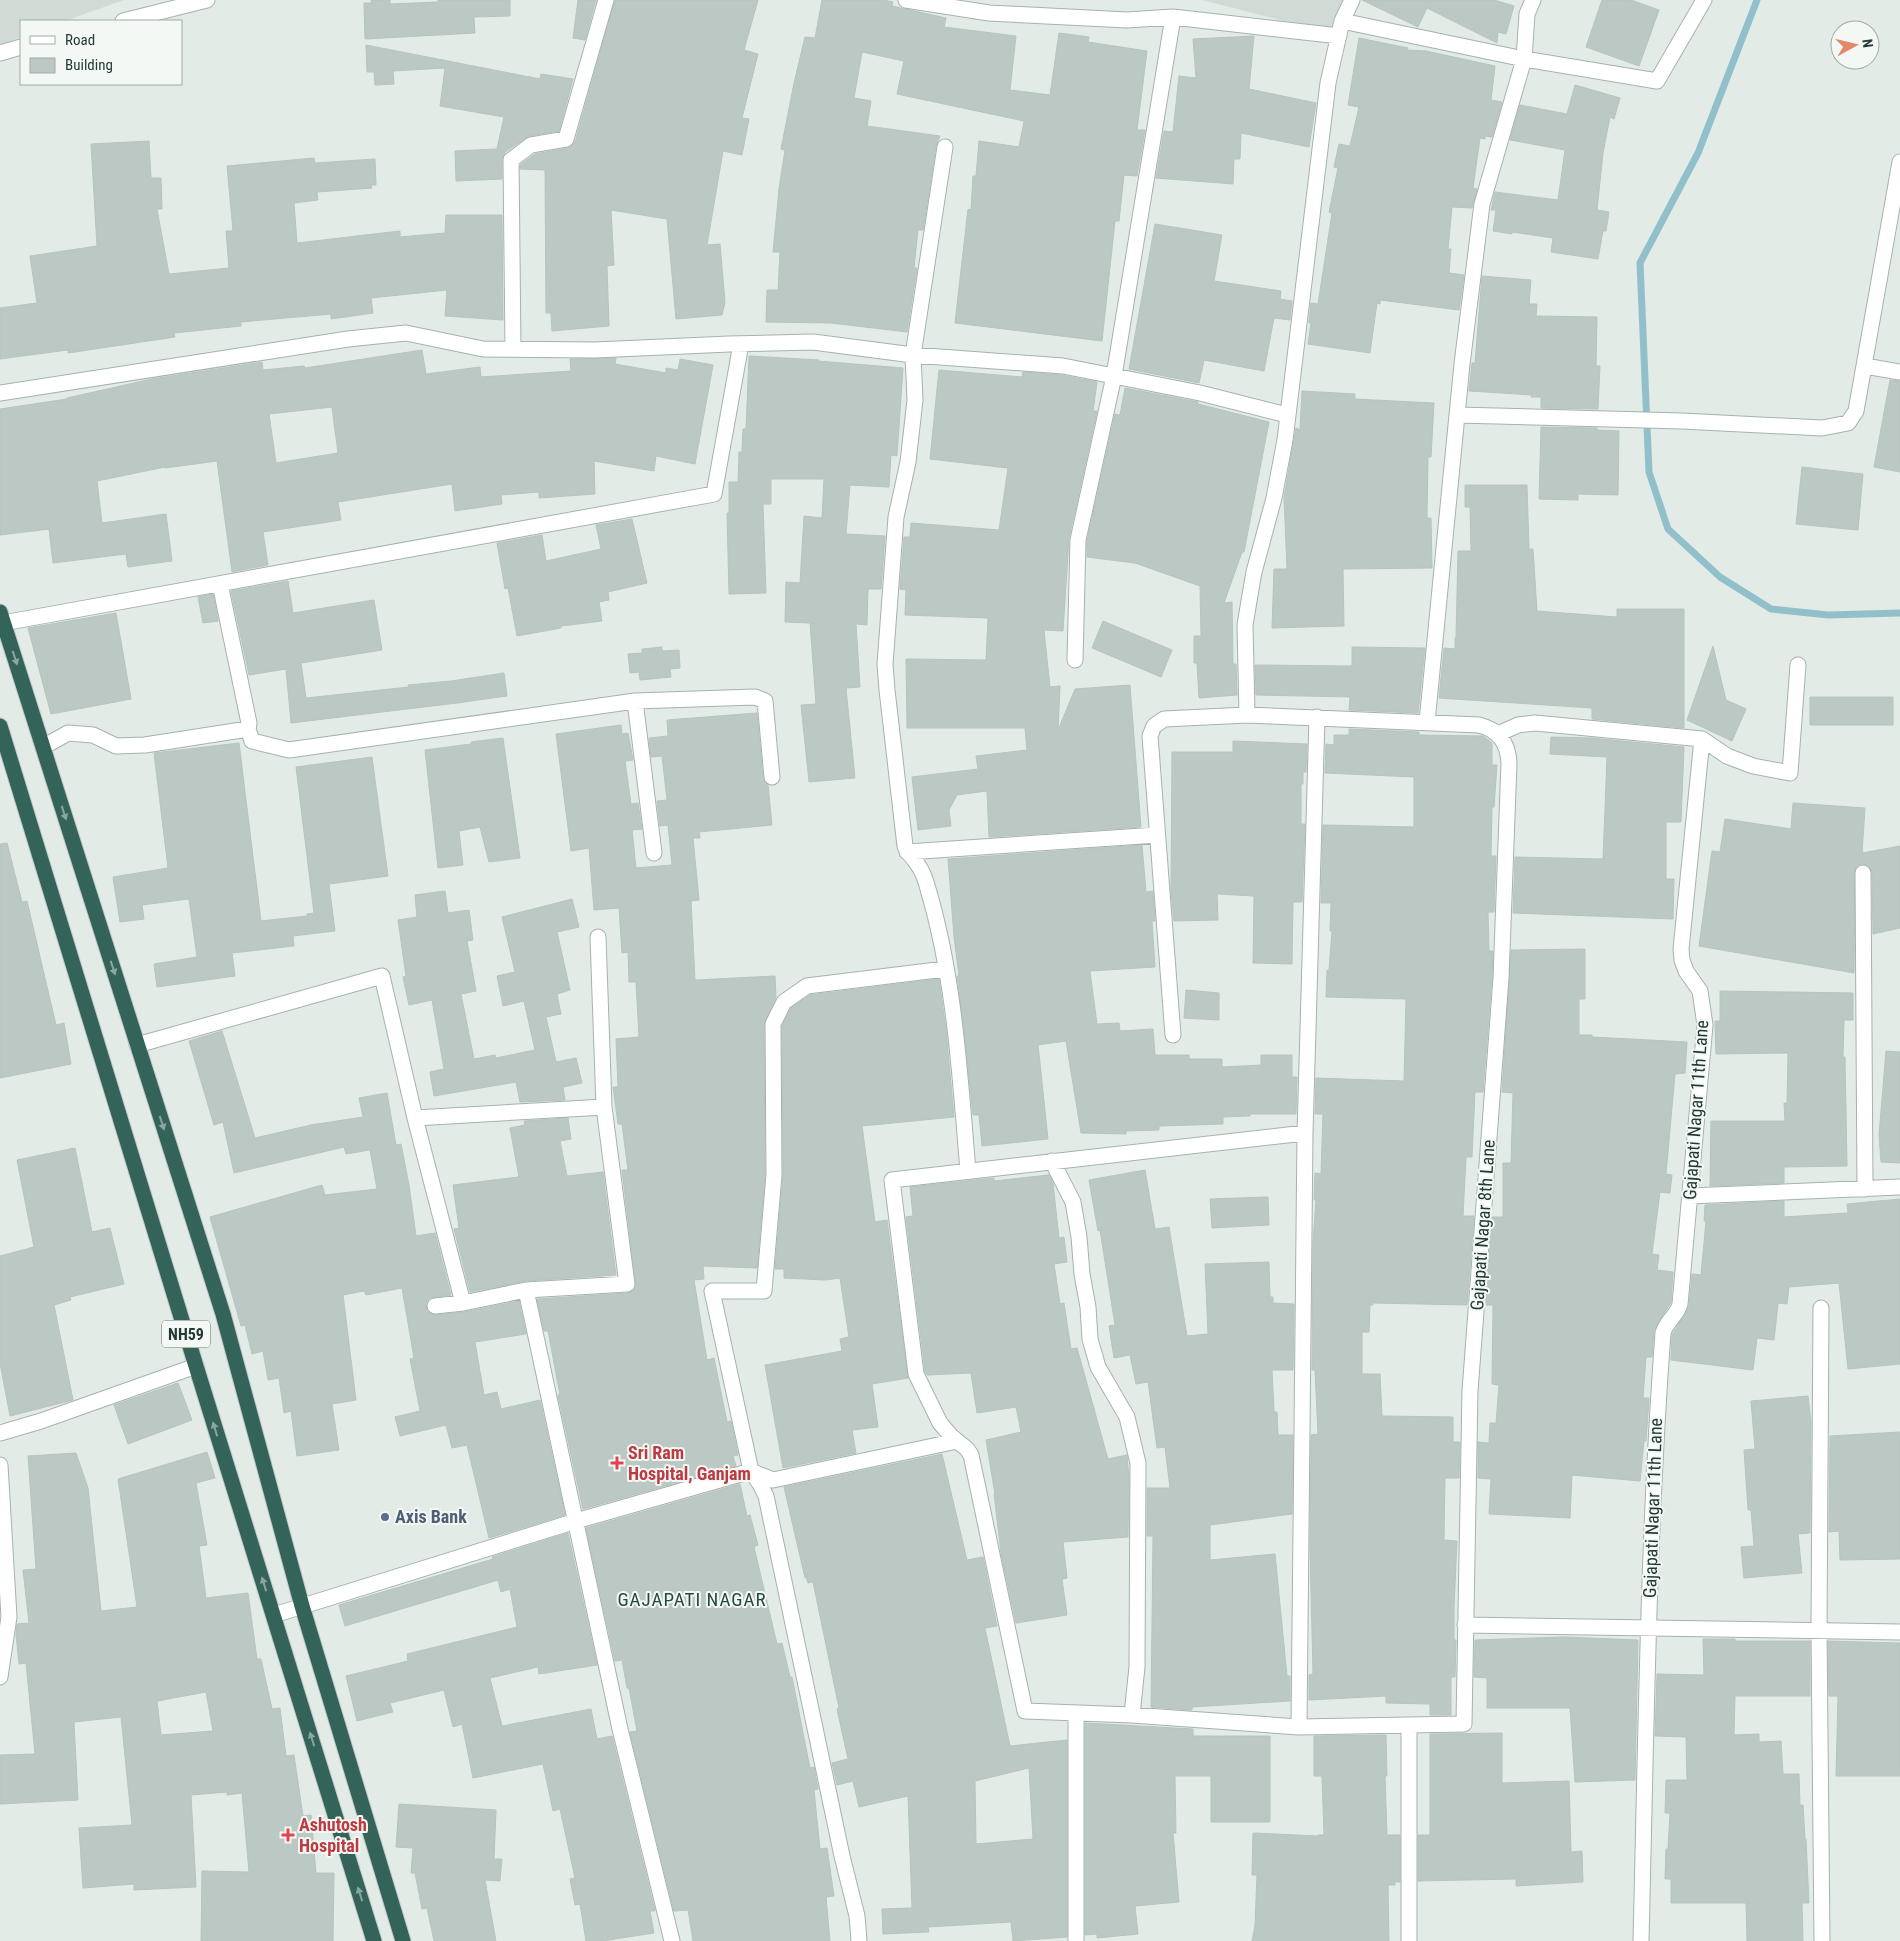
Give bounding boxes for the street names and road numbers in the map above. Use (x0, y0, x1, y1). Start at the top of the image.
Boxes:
street label: Gajapati Nagar 11th Lane (1679, 1019, 1712, 1201)
street label: Gajapati Nagar 8th Lane (1466, 1139, 1499, 1311)
road number: NH59 (162, 1320, 210, 1348)
street label: Gajapati Nagar 11th Lane (1639, 1418, 1666, 1598)

